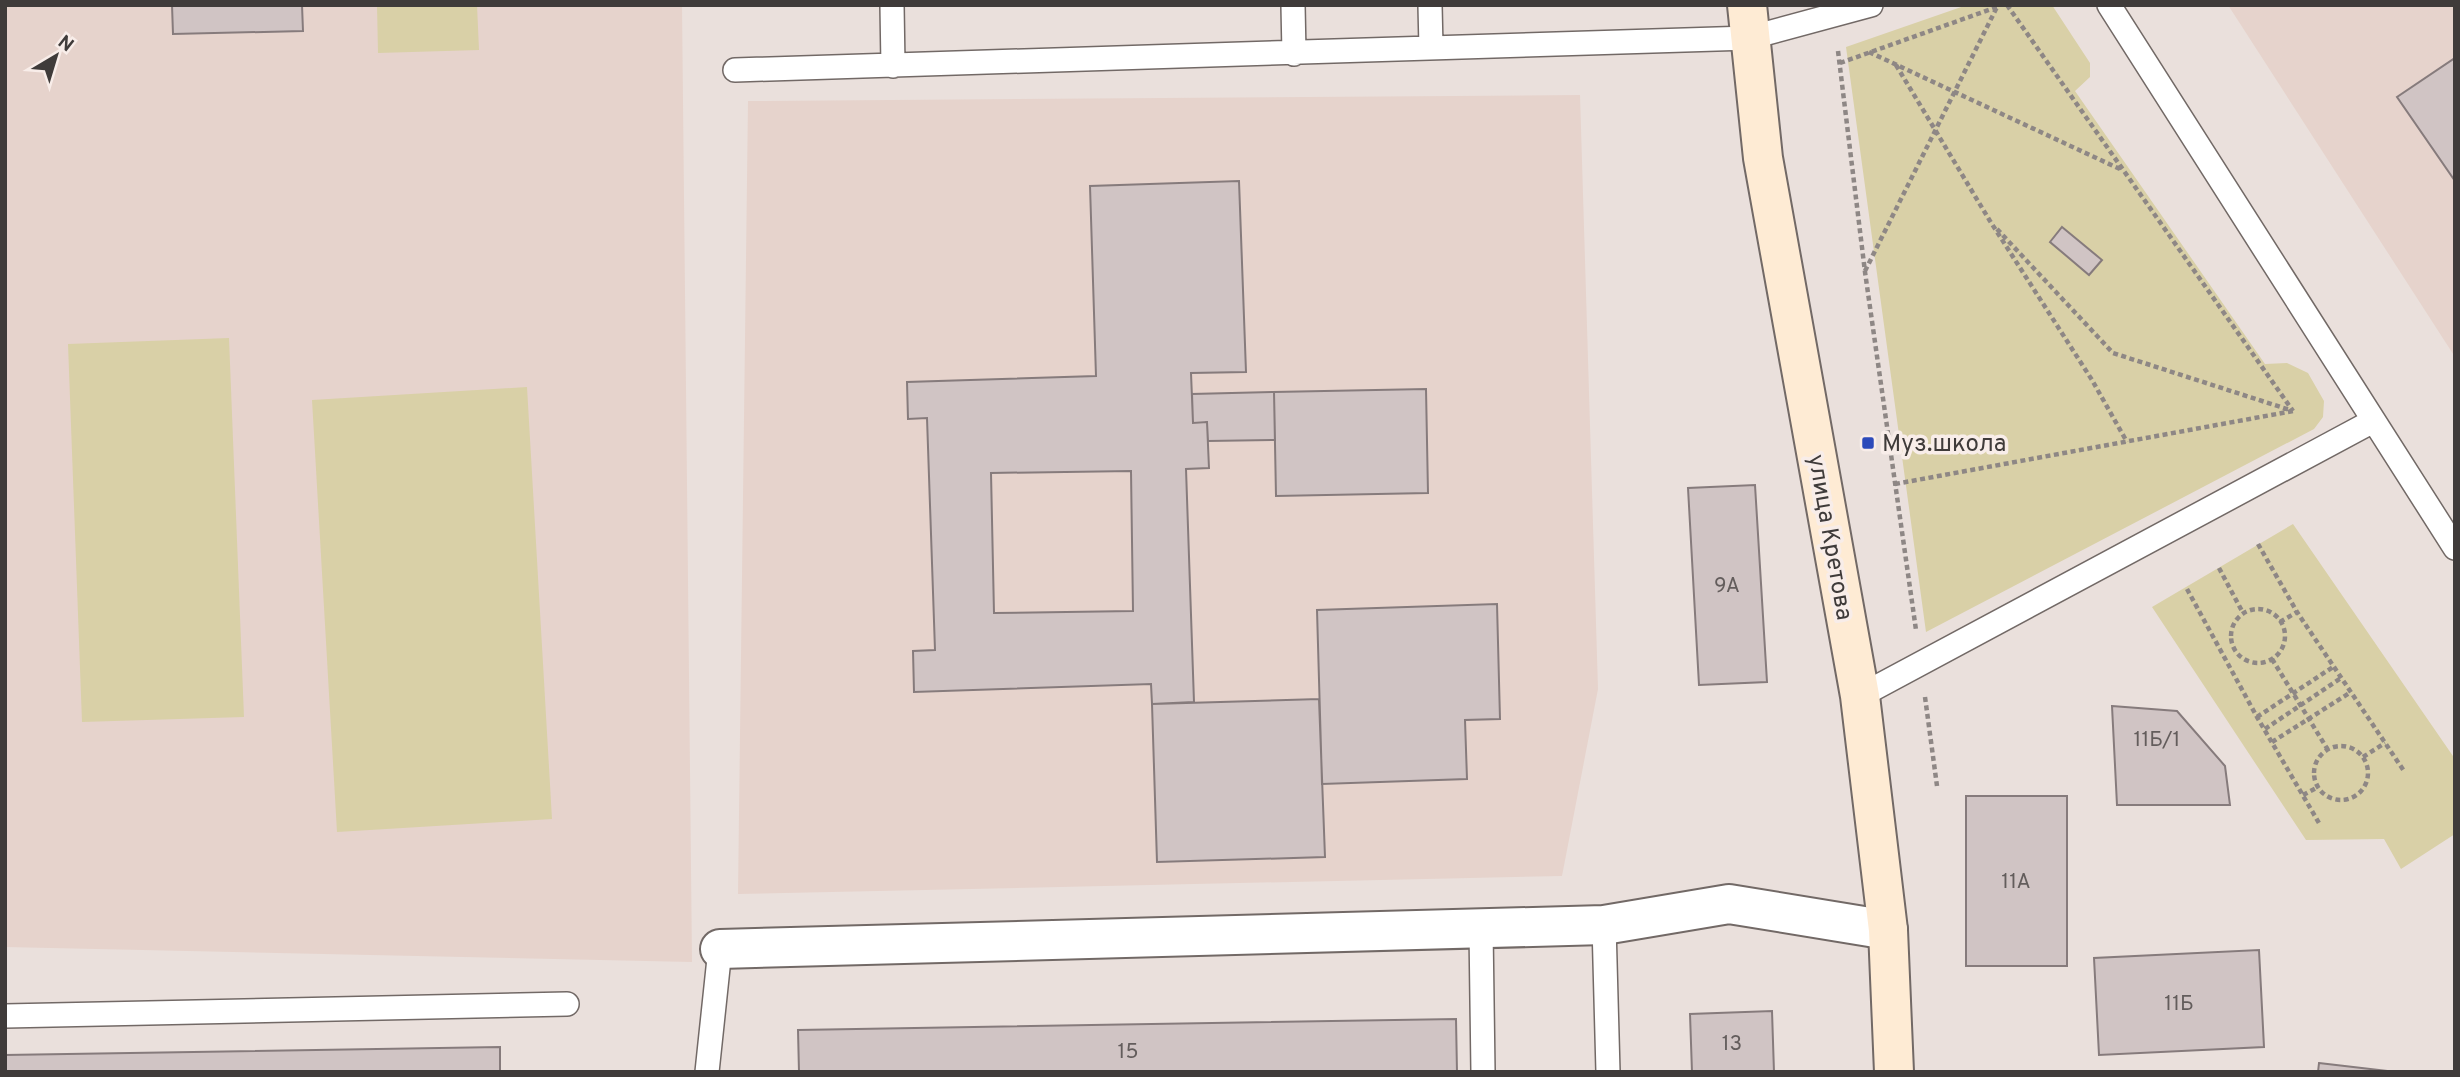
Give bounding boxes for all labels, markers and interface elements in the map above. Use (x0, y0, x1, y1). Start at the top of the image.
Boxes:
north arrow (21, 21, 91, 91)
text: N (52, 31, 78, 58)
place label: Муз.школа (1882, 430, 2006, 460)
marker: Муз.школа (1860, 435, 1876, 451)
street label: улица Кретова (1800, 452, 1858, 623)
house number: 9А (1714, 573, 1740, 600)
house number: 11Б/1 (2134, 727, 2180, 754)
house number: 11А (2001, 869, 2031, 896)
house number: 11Б (2164, 991, 2194, 1018)
house number: 13 (1722, 1031, 1742, 1058)
house number: 15 (1118, 1039, 1138, 1066)

